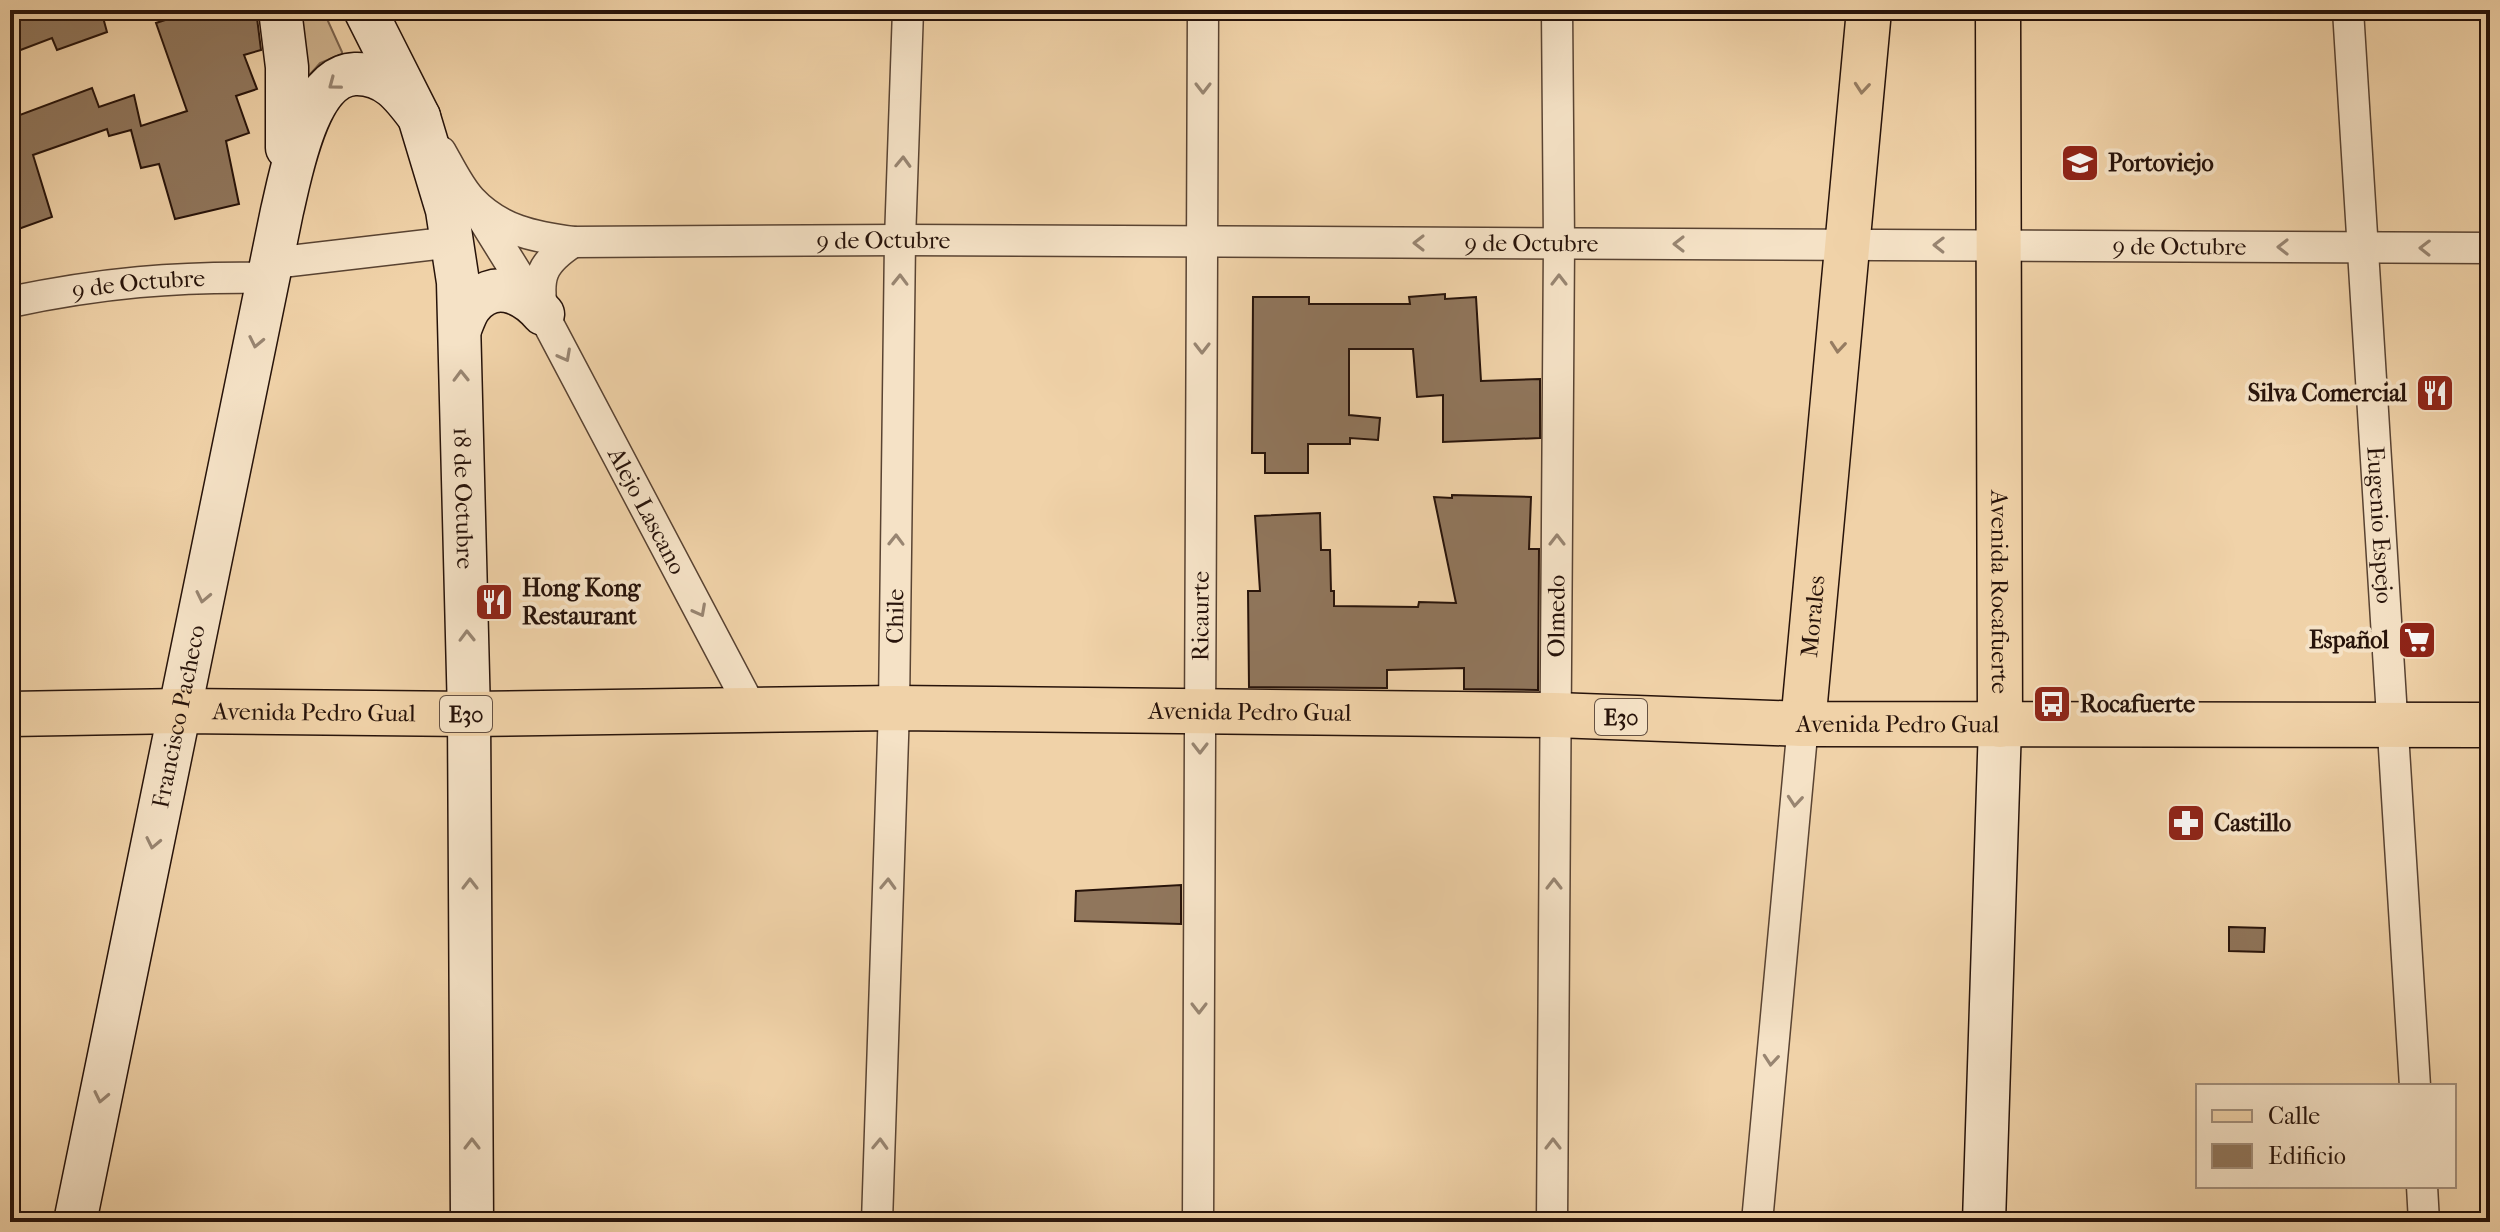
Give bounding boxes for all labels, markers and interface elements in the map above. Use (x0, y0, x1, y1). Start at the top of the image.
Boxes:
one-way arrow (328, 74, 343, 89)
one-way arrow (1194, 82, 1212, 95)
one-way arrow (1853, 82, 1870, 95)
school or university icon: Portoviejo (2059, 142, 2101, 184)
place label: Portoviejo (2108, 149, 2214, 177)
one-way arrow (895, 155, 912, 168)
street label: 9 de Octubre (816, 226, 951, 255)
street label: 9 de Octubre (1464, 229, 1599, 258)
street label: 9 de Octubre (2112, 232, 2247, 261)
one-way arrow (1412, 234, 1425, 252)
one-way arrow (1672, 235, 1685, 253)
one-way arrow (1932, 236, 1945, 254)
one-way arrow (2276, 238, 2289, 256)
one-way arrow (2418, 239, 2431, 257)
street label: 9 de Octubre (70, 264, 206, 304)
one-way arrow (891, 273, 909, 286)
one-way arrow (1550, 273, 1568, 286)
one-way arrow (248, 335, 265, 348)
one-way arrow (1829, 341, 1846, 354)
one-way arrow (1193, 342, 1211, 355)
one-way arrow (555, 348, 570, 362)
one-way arrow (452, 369, 470, 382)
restaurant icon: Silva Comercial (2414, 372, 2456, 414)
place label: Silva Comercial (2248, 379, 2407, 407)
street label: 18 de Octubre (448, 427, 479, 570)
street label: Alejo Lascano (602, 442, 692, 579)
street label: Eugenio Espejo (2361, 445, 2399, 605)
street label: Avenida Rocafuerte (1985, 489, 2014, 694)
one-way arrow (888, 533, 905, 546)
one-way arrow (1548, 533, 1566, 546)
street label: Ricaurte (1186, 571, 1215, 661)
place label: Hong Kong Restaurant (522, 574, 642, 630)
street label: Morales (1795, 574, 1831, 659)
street label: Olmedo (1542, 575, 1571, 657)
restaurant icon: Hong Kong Restaurant (473, 581, 515, 623)
street label: Chile (881, 588, 910, 644)
one-way arrow (196, 590, 213, 603)
one-way arrow (690, 602, 705, 617)
supermarket icon: Español (2396, 619, 2438, 661)
street label: Francisco Pacheco (146, 622, 211, 811)
place label: Español (2309, 626, 2389, 654)
one-way arrow (458, 629, 475, 642)
bus stop icon: Rocafuerte (2031, 683, 2073, 725)
place label: Rocafuerte (2080, 690, 2195, 718)
road number: E30 (440, 696, 492, 732)
street label: Avenida Pedro Gual (211, 697, 416, 727)
street label: Avenida Pedro Gual (1147, 697, 1352, 727)
road number: E30 (1595, 699, 1647, 735)
street label: Avenida Pedro Gual (1795, 710, 2000, 738)
one-way arrow (1191, 742, 1209, 755)
one-way arrow (1787, 795, 1804, 808)
pharmacy icon: Castillo (2165, 802, 2207, 844)
place label: Castillo (2214, 809, 2291, 837)
one-way arrow (145, 835, 162, 849)
one-way arrow (461, 877, 479, 890)
one-way arrow (880, 877, 897, 890)
one-way arrow (1546, 877, 1563, 890)
one-way arrow (1190, 1002, 1208, 1015)
one-way arrow (1763, 1054, 1780, 1067)
legend (2196, 1084, 2456, 1188)
one-way arrow (93, 1091, 110, 1104)
text: Calle (2268, 1102, 2320, 1130)
one-way arrow (463, 1137, 481, 1150)
one-way arrow (871, 1137, 888, 1150)
one-way arrow (1544, 1137, 1562, 1150)
text: Edificio (2268, 1142, 2346, 1170)

